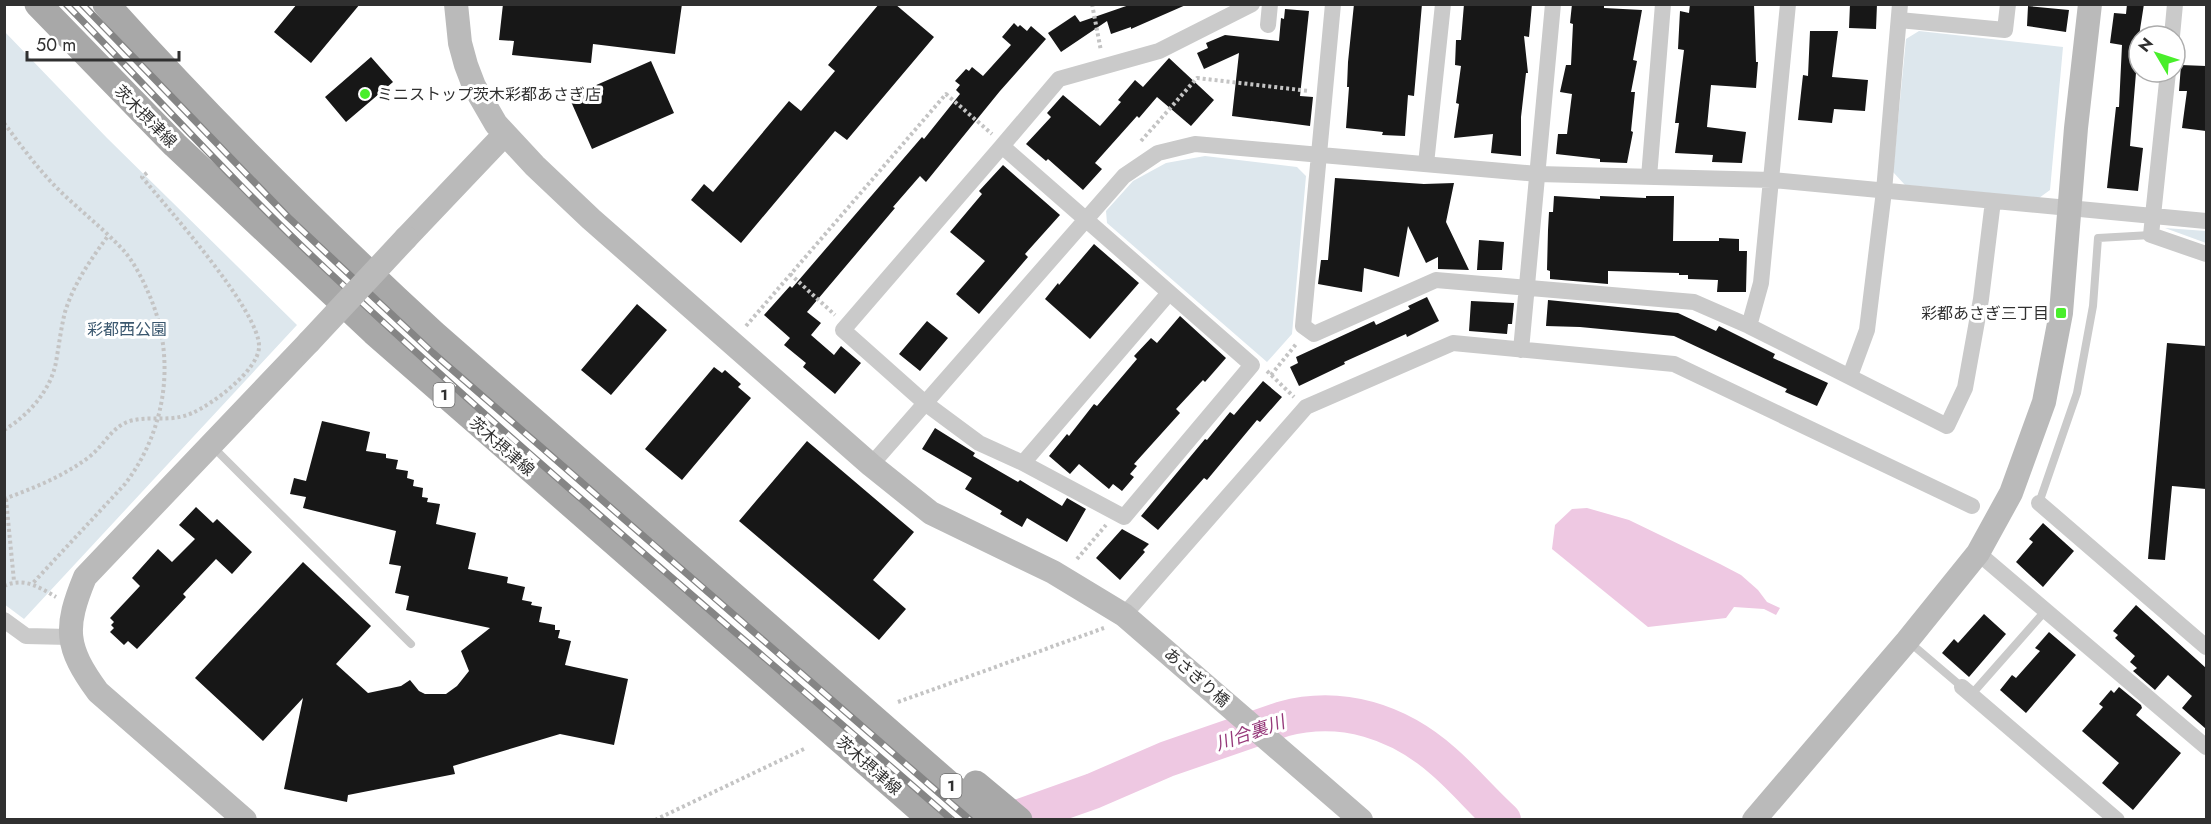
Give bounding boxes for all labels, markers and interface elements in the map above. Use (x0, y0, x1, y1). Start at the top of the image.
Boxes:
scale bar (27, 24, 178, 62)
north arrow (2127, 24, 2187, 84)
text: 50 m (36, 32, 76, 58)
text: N (2133, 33, 2159, 57)
street label: 茨木摂津線 (109, 80, 182, 153)
place label: ミニストップ茨木彩都あさぎ店 (377, 83, 601, 106)
marker: ミニストップ茨木彩都あさぎ店 (358, 87, 372, 101)
place label: 彩都あさぎ三丁目 (1921, 302, 2049, 325)
marker: 彩都あさぎ三丁目 (2054, 306, 2068, 320)
park label: 彩都西公園 (87, 318, 167, 341)
road number: 1 (434, 383, 454, 407)
street label: 茨木摂津線 (464, 411, 539, 481)
street label: あさぎり橋 (1159, 642, 1234, 712)
water label: 川合裏川 (1212, 708, 1290, 757)
street label: 茨木摂津線 (831, 730, 906, 800)
road number: 1 (940, 774, 962, 798)

